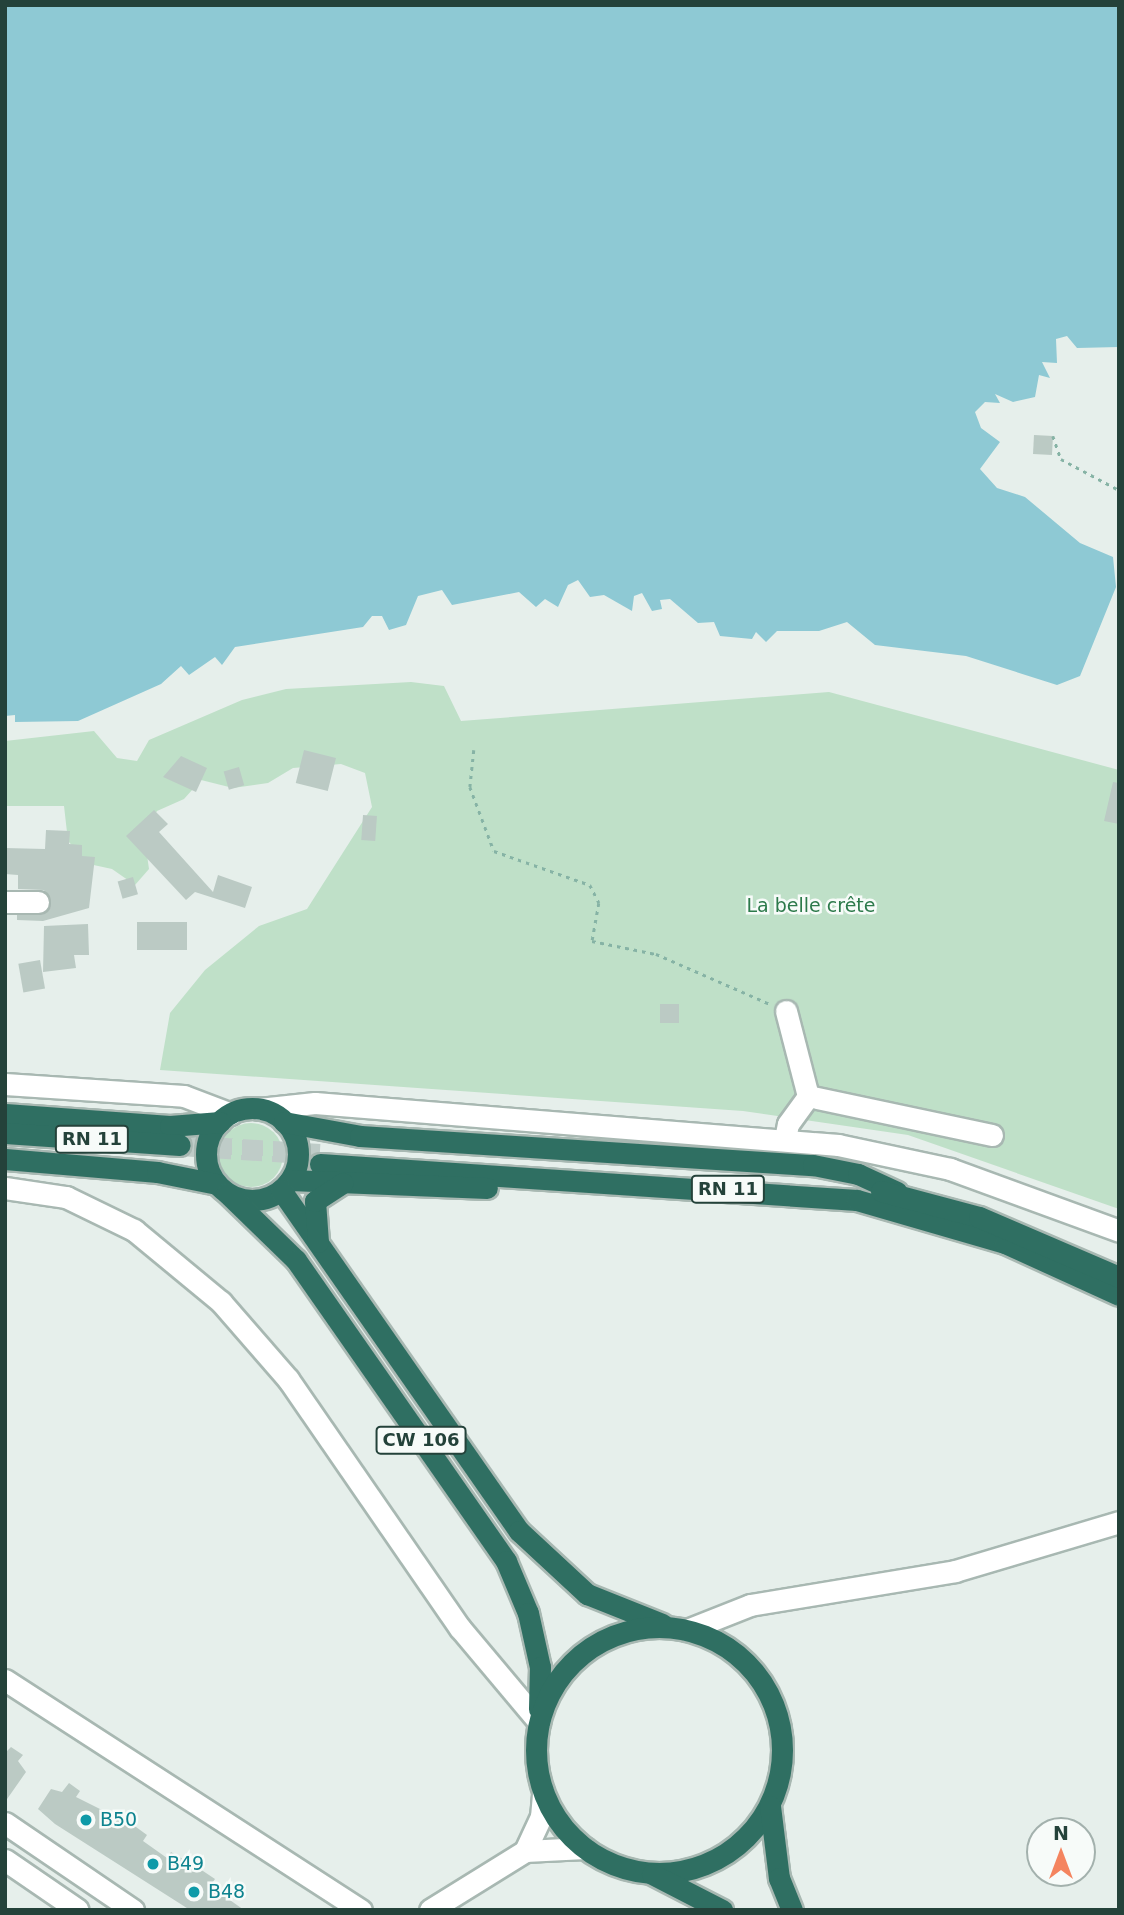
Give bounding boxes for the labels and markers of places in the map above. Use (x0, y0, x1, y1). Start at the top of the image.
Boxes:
place label: B50 (100, 1809, 137, 1831)
marker: B50 (78, 1812, 94, 1828)
place label: B49 (167, 1853, 204, 1875)
marker: B49 (145, 1856, 161, 1872)
place label: B48 (208, 1881, 245, 1903)
marker: B48 (186, 1884, 202, 1900)

